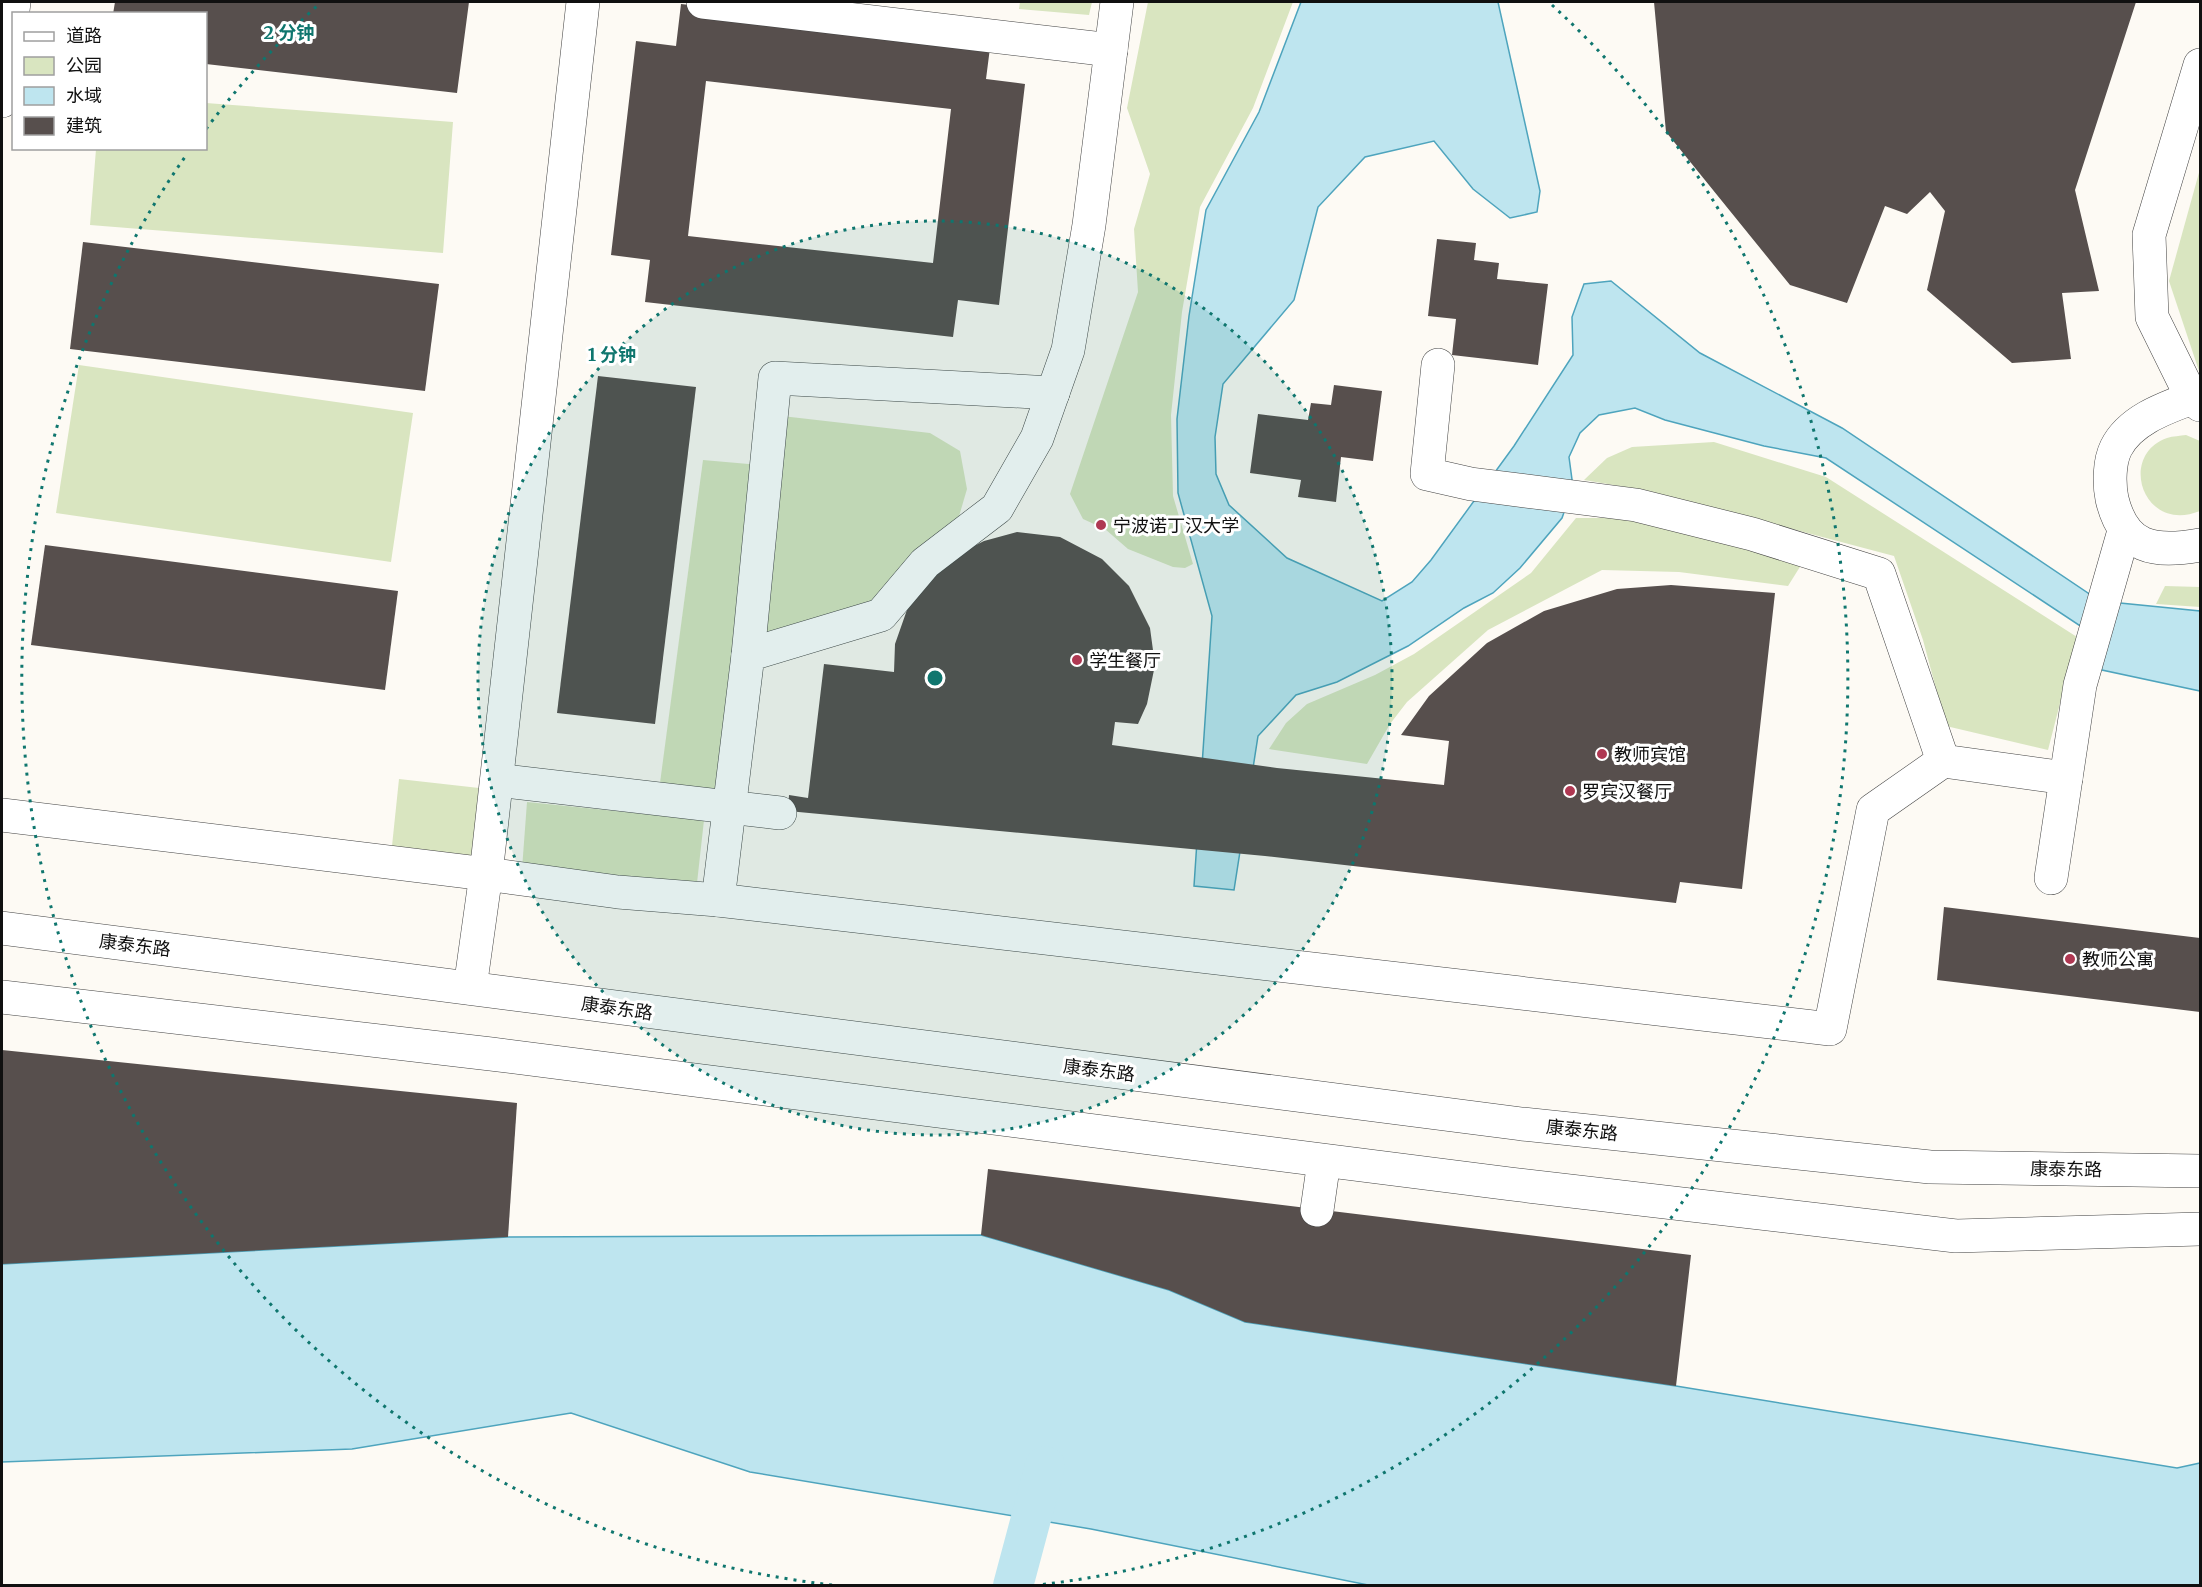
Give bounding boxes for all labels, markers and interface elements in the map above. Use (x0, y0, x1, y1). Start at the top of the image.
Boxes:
legend (12, 12, 207, 150)
text: 2 分钟 (264, 21, 314, 44)
text: 道路 (66, 24, 102, 47)
text: 公园 (66, 54, 102, 77)
text: 水域 (66, 84, 102, 107)
text: 建筑 (66, 114, 102, 137)
text: 1 分钟 (588, 343, 636, 366)
place label: 宁波诺丁汉大学 (1113, 514, 1239, 537)
marker: 宁波诺丁汉大学 (1094, 518, 1108, 532)
place label: 学生餐厅 (1089, 649, 1161, 672)
marker: 学生餐厅 (1070, 653, 1084, 667)
centre of rings (925, 668, 945, 688)
place label: 教师宾馆 (1614, 743, 1686, 766)
marker: 教师宾馆 (1595, 747, 1609, 761)
place label: 罗宾汉餐厅 (1582, 780, 1672, 803)
marker: 罗宾汉餐厅 (1563, 784, 1577, 798)
street label: 康泰东路 (98, 929, 172, 961)
place label: 教师公寓 (2082, 948, 2154, 971)
marker: 教师公寓 (2063, 952, 2077, 966)
street label: 康泰东路 (580, 992, 654, 1024)
street label: 康泰东路 (1062, 1054, 1136, 1086)
street label: 康泰东路 (1545, 1115, 1619, 1145)
street label: 康泰东路 (2030, 1157, 2102, 1181)

